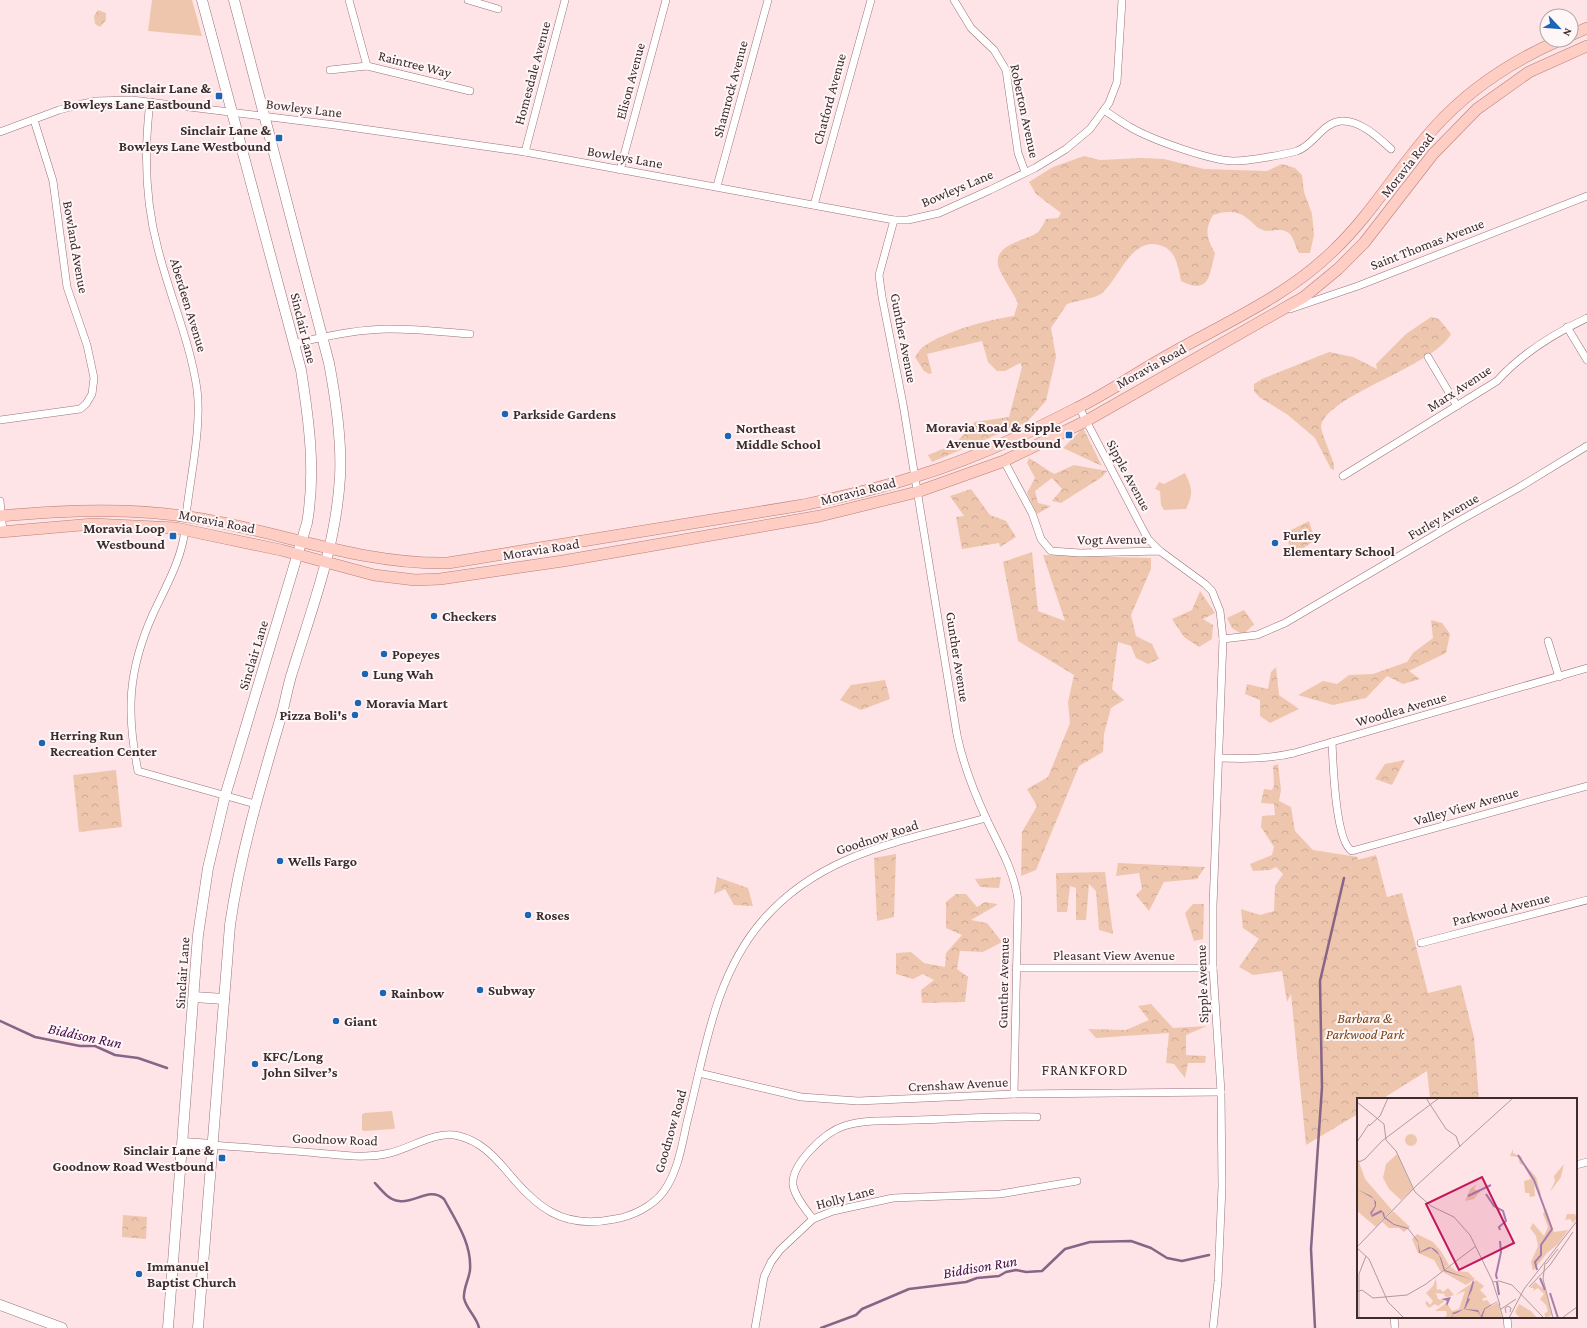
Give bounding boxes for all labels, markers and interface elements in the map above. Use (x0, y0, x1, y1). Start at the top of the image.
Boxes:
north arrow (1539, 8, 1579, 48)
street label: Homesdale Avenue (510, 19, 554, 127)
text: N (1561, 26, 1575, 39)
street label: Shamrock Avenue (709, 39, 751, 139)
street label: Elison Avenue (612, 41, 648, 121)
street label: Raintree Way (377, 47, 454, 81)
street label: Chatford Avenue (809, 52, 849, 146)
street label: Roberton Avenue (1007, 63, 1043, 159)
place label: Sinclair Lane & Bowleys Lane Eastbound (63, 80, 211, 112)
marker: Sinclair Lane & Bowleys Lane Eastbound (214, 91, 224, 101)
street label: Bowleys Lane (265, 95, 343, 121)
place label: Sinclair Lane & Bowleys Lane Westbound (119, 122, 271, 154)
street label: Moravia Road (1377, 129, 1437, 200)
marker: Sinclair Lane & Bowleys Lane Westbound (274, 133, 284, 143)
street label: Bowleys Lane (586, 142, 664, 172)
street label: Bowleys Lane (919, 166, 995, 210)
street label: Bowland Avenue (60, 199, 92, 295)
street label: Saint Thomas Avenue (1368, 215, 1486, 273)
street label: Aberdeen Avenue (167, 256, 211, 354)
street label: Sinclair Lane (288, 291, 320, 365)
street label: Gunther Avenue (887, 292, 921, 384)
street label: Moravia Road (1113, 340, 1189, 392)
street label: Marx Avenue (1424, 361, 1494, 415)
place label: Parkside Gardens (513, 406, 616, 422)
marker: Parkside Gardens (500, 409, 510, 419)
place label: Moravia Road & Sipple Avenue Westbound (926, 419, 1061, 451)
place label: Northeast Middle School (736, 420, 821, 452)
marker: Moravia Road & Sipple Avenue Westbound (1064, 430, 1074, 440)
marker: Northeast Middle School (723, 431, 733, 441)
street label: Sipple Avenue (1103, 437, 1155, 513)
street label: Moravia Road (819, 474, 898, 508)
street label: Furley Avenue (1405, 489, 1481, 543)
street label: Moravia Road (178, 506, 257, 536)
place label: Moravia Loop Westbound (83, 520, 165, 552)
place label: Furley Elementary School (1283, 527, 1395, 559)
street label: Vogt Avenue (1077, 530, 1147, 548)
marker: Moravia Loop Westbound (168, 531, 178, 541)
street label: Moravia Road (502, 535, 581, 563)
marker: Furley Elementary School (1270, 538, 1280, 548)
place label: Checkers (442, 608, 497, 624)
marker: Checkers (429, 611, 439, 621)
street label: Gunther Avenue (943, 611, 973, 703)
street label: Sinclair Lane (235, 618, 271, 692)
place label: Popeyes (392, 646, 440, 662)
marker: Popeyes (379, 649, 389, 659)
place label: Lung Wah (373, 666, 434, 682)
marker: Lung Wah (360, 669, 370, 679)
street label: Woodlea Avenue (1354, 688, 1448, 730)
place label: Moravia Mart (366, 695, 449, 711)
marker: Moravia Mart (353, 698, 363, 708)
place label: Pizza Boli's (280, 707, 347, 723)
marker: Pizza Boli's (350, 710, 360, 720)
place label: Herring Run Recreation Center (50, 727, 157, 759)
marker: Herring Run Recreation Center (37, 738, 47, 748)
street label: Valley View Avenue (1412, 783, 1520, 829)
street label: Goodnow Road (834, 816, 921, 858)
place label: Wells Fargo (287, 853, 357, 869)
marker: Wells Fargo (275, 856, 285, 866)
street label: Parkwood Avenue (1451, 889, 1551, 929)
place label: Roses (536, 907, 570, 923)
marker: Roses (523, 910, 533, 920)
street label: Sinclair Lane (172, 937, 192, 1009)
street label: Gunther Avenue (994, 937, 1012, 1029)
street label: Sipple Avenue (1193, 944, 1211, 1024)
street label: Pleasant View Avenue (1053, 947, 1175, 963)
place label: Subway (488, 982, 535, 998)
place label: Rainbow (391, 985, 445, 1001)
marker: Subway (475, 985, 485, 995)
marker: Rainbow (378, 988, 388, 998)
park label: Barbara & Parkwood Park (1326, 1010, 1405, 1042)
place label: Giant (344, 1013, 378, 1029)
marker: Giant (331, 1016, 341, 1026)
water label: Biddison Run (47, 1020, 124, 1052)
place label: KFC/Long John Silver’s (261, 1048, 338, 1080)
marker: KFC/Long John Silver’s (250, 1059, 260, 1069)
district label: FRANKFORD (1042, 1062, 1129, 1078)
street label: Crenshaw Avenue (908, 1073, 1008, 1095)
street label: Goodnow Road (650, 1087, 690, 1174)
inset map (1357, 1098, 1577, 1318)
street label: Goodnow Road (292, 1130, 379, 1149)
place label: Sinclair Lane & Goodnow Road Westbound (53, 1142, 214, 1174)
marker: Sinclair Lane & Goodnow Road Westbound (217, 1153, 227, 1163)
street label: Holly Lane (814, 1182, 876, 1212)
water label: Biddison Run (942, 1253, 1019, 1281)
place label: Immanuel Baptist Church (147, 1258, 236, 1290)
marker: Immanuel Baptist Church (134, 1269, 144, 1279)

